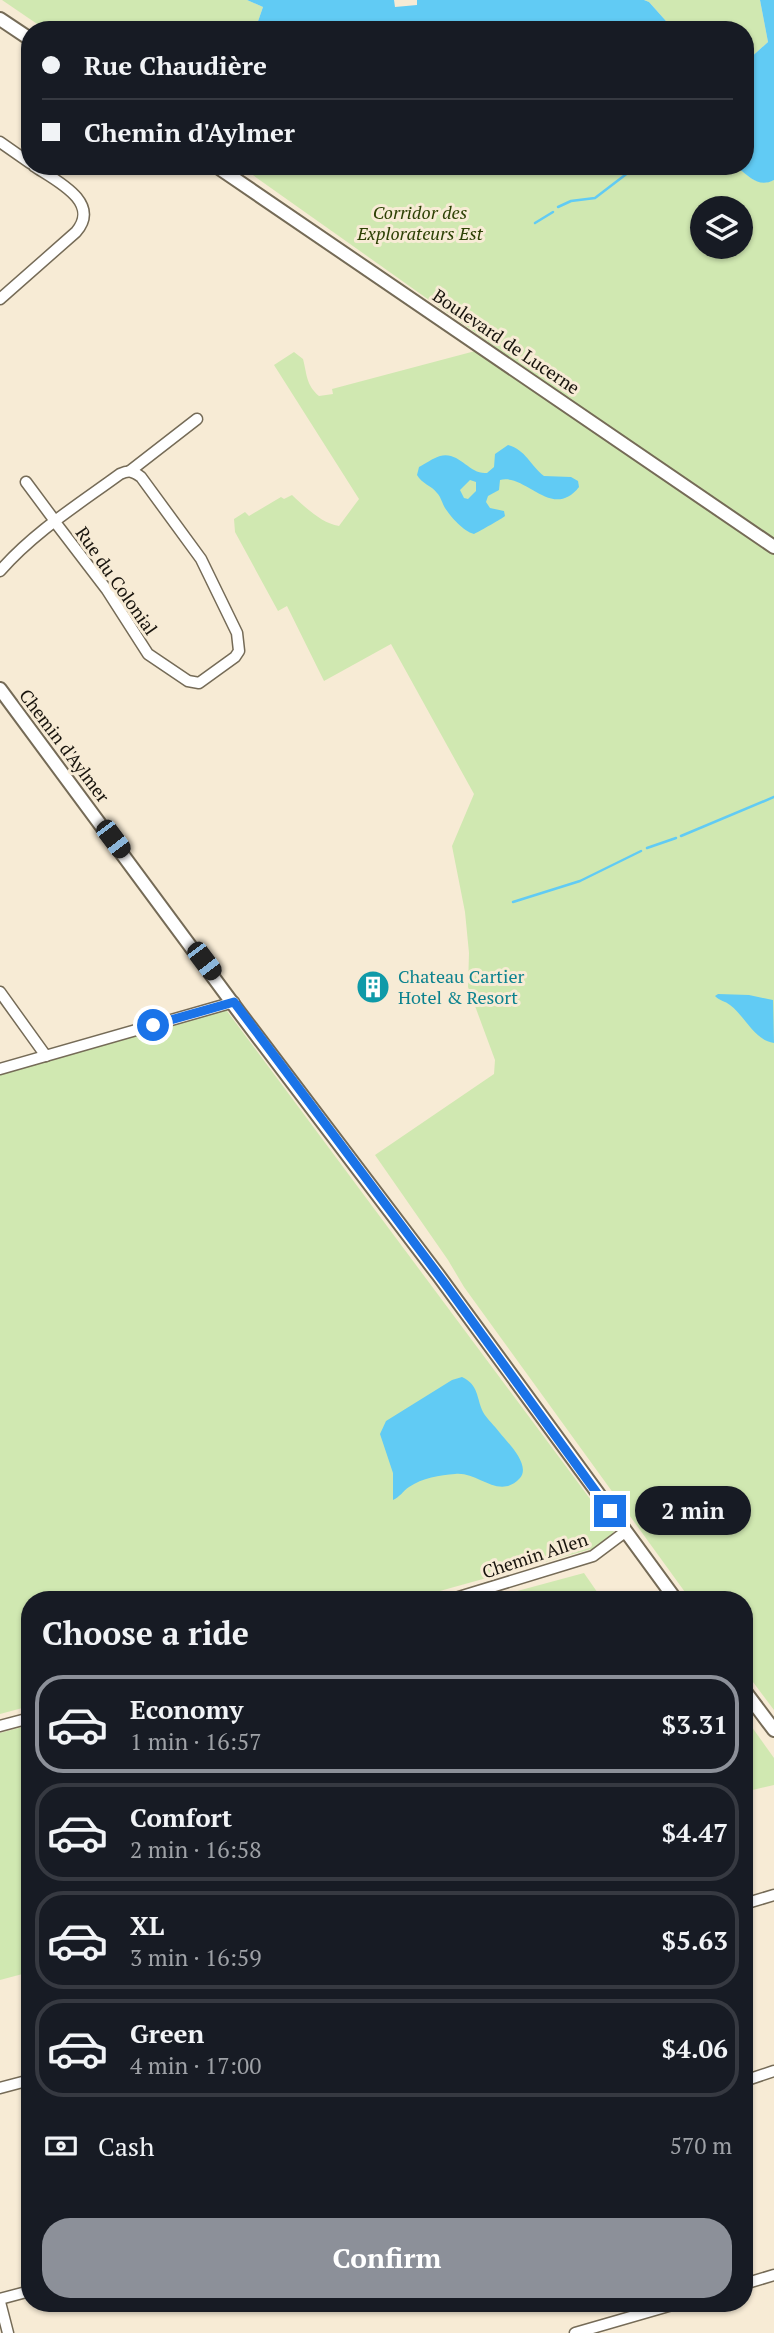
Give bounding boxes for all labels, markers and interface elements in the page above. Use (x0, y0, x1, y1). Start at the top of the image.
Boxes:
text: Rue Chaudière (84, 48, 267, 82)
text: Chemin d'Aylmer (84, 115, 295, 149)
map controls (690, 196, 753, 259)
button: layers (690, 196, 753, 259)
park label: Corridor des Explorateurs Est (356, 200, 484, 245)
street label: Boulevard de Lucerne (428, 283, 585, 399)
street label: Rue du Colonial (71, 522, 163, 639)
street label: Chemin d'Aylmer (14, 684, 115, 807)
car (92, 816, 135, 862)
car (183, 938, 226, 984)
place label: Chateau Cartier Hotel & Resort (398, 964, 525, 1009)
building icon: Chateau Cartier Hotel & Resort (354, 968, 392, 1006)
route start (137, 1009, 169, 1041)
callout: 2 min (634, 1486, 750, 1536)
route end (594, 1495, 626, 1527)
text: 2 min (662, 1495, 724, 1526)
street label: Chemin Allen (479, 1527, 591, 1583)
text: Choose a ride (42, 1612, 249, 1654)
text: Economy (130, 1692, 243, 1726)
icon: car (46, 1693, 109, 1756)
text: $3.31 (662, 1707, 728, 1741)
text: 1 min · 16:57 (130, 1726, 262, 1757)
text: Comfort (130, 1800, 232, 1834)
icon: car (46, 1801, 109, 1864)
text: $4.47 (662, 1815, 728, 1849)
text: 2 min · 16:58 (130, 1834, 262, 1865)
text: XL (130, 1908, 164, 1942)
icon: car (46, 1909, 109, 1972)
text: $5.63 (662, 1923, 728, 1957)
text: 3 min · 16:59 (130, 1942, 262, 1973)
text: Green (130, 2016, 204, 2050)
icon: car (46, 2017, 109, 2080)
text: $4.06 (662, 2031, 728, 2065)
text: 4 min · 17:00 (130, 2050, 262, 2081)
icon: cash (42, 2127, 80, 2165)
text: Cash (98, 2129, 154, 2163)
text: 570 m (670, 2130, 732, 2161)
button: Confirm (42, 2218, 732, 2298)

